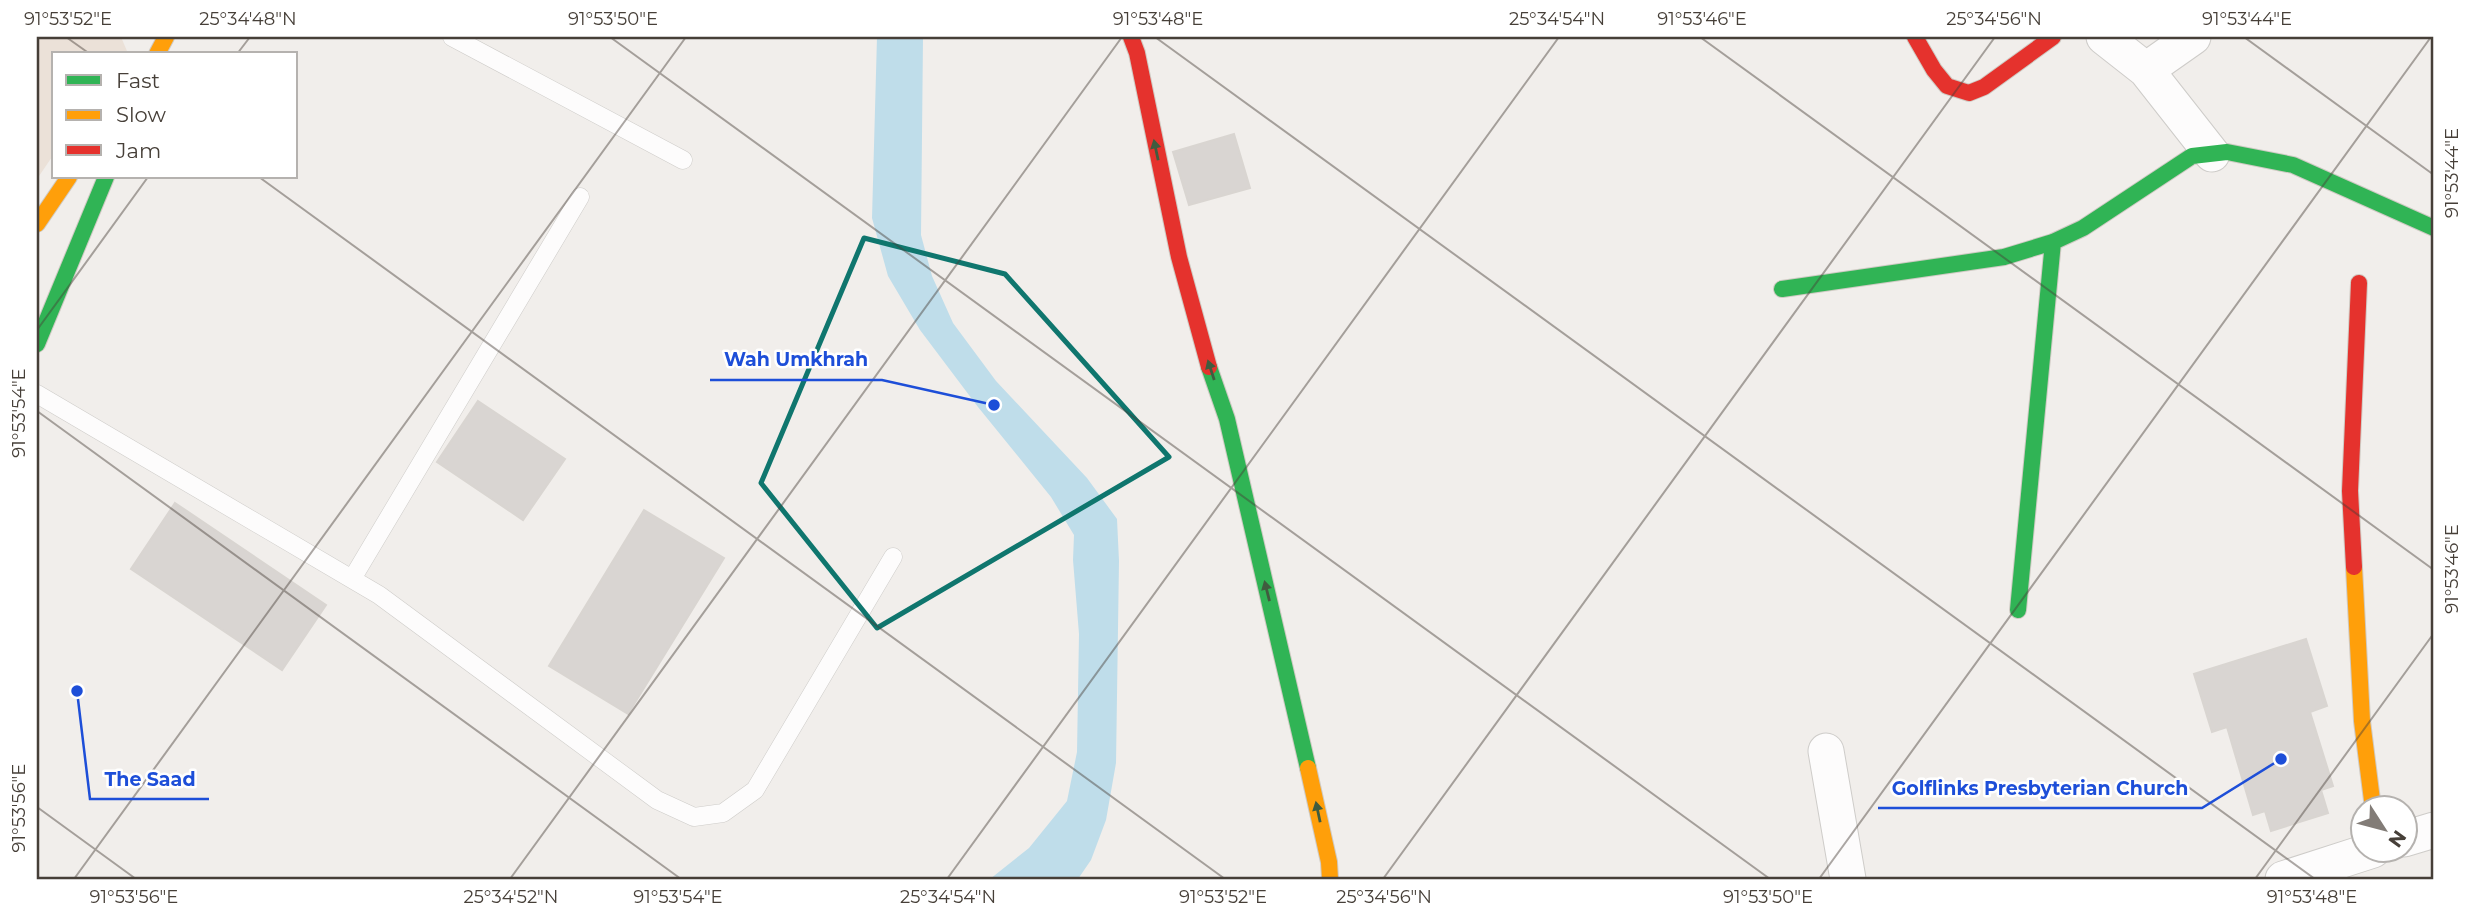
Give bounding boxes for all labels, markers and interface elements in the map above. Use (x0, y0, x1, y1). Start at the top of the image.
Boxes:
text: 91°53'52"E (24, 8, 112, 30)
text: 25°34'48"N (199, 8, 297, 30)
text: 91°53'50"E (568, 8, 658, 30)
text: 91°53'48"E (1113, 8, 1203, 30)
text: 25°34'54"N (1509, 8, 1605, 30)
text: 91°53'46"E (1657, 8, 1747, 30)
text: 25°34'56"N (1946, 8, 2042, 30)
text: 91°53'44"E (2202, 8, 2292, 30)
legend (52, 52, 298, 178)
text: Fast (116, 68, 160, 93)
text: Slow (116, 102, 166, 127)
text: 91°53'44"E (2441, 128, 2463, 218)
text: Jam (115, 138, 161, 163)
one-way arrow (1150, 139, 1161, 161)
callout: Wah Umkhrah (710, 340, 882, 380)
text: Wah Umkhrah (724, 348, 868, 371)
one-way arrow (1205, 360, 1215, 381)
text: 91°53'54"E (8, 368, 30, 458)
text: 91°53'46"E (2441, 524, 2463, 614)
one-way arrow (1261, 580, 1272, 602)
callout: The Saad (90, 759, 209, 799)
text: 91°53'56"E (8, 764, 30, 852)
text: The Saad (104, 768, 196, 791)
callout: Golflinks Presbyterian Church (1878, 768, 2202, 808)
text: Golflinks Presbyterian Church (1892, 777, 2188, 800)
north arrow (2348, 794, 2418, 864)
one-way arrow (1312, 801, 1323, 823)
text: N (2384, 826, 2411, 852)
text: 91°53'56"E (90, 886, 178, 908)
text: 25°34'52"N (464, 886, 558, 908)
text: 91°53'54"E (633, 886, 723, 908)
text: 25°34'54"N (900, 886, 996, 908)
text: 91°53'52"E (1179, 886, 1267, 908)
text: 25°34'56"N (1336, 886, 1432, 908)
text: 91°53'50"E (1723, 886, 1813, 908)
text: 91°53'48"E (2267, 886, 2357, 908)

